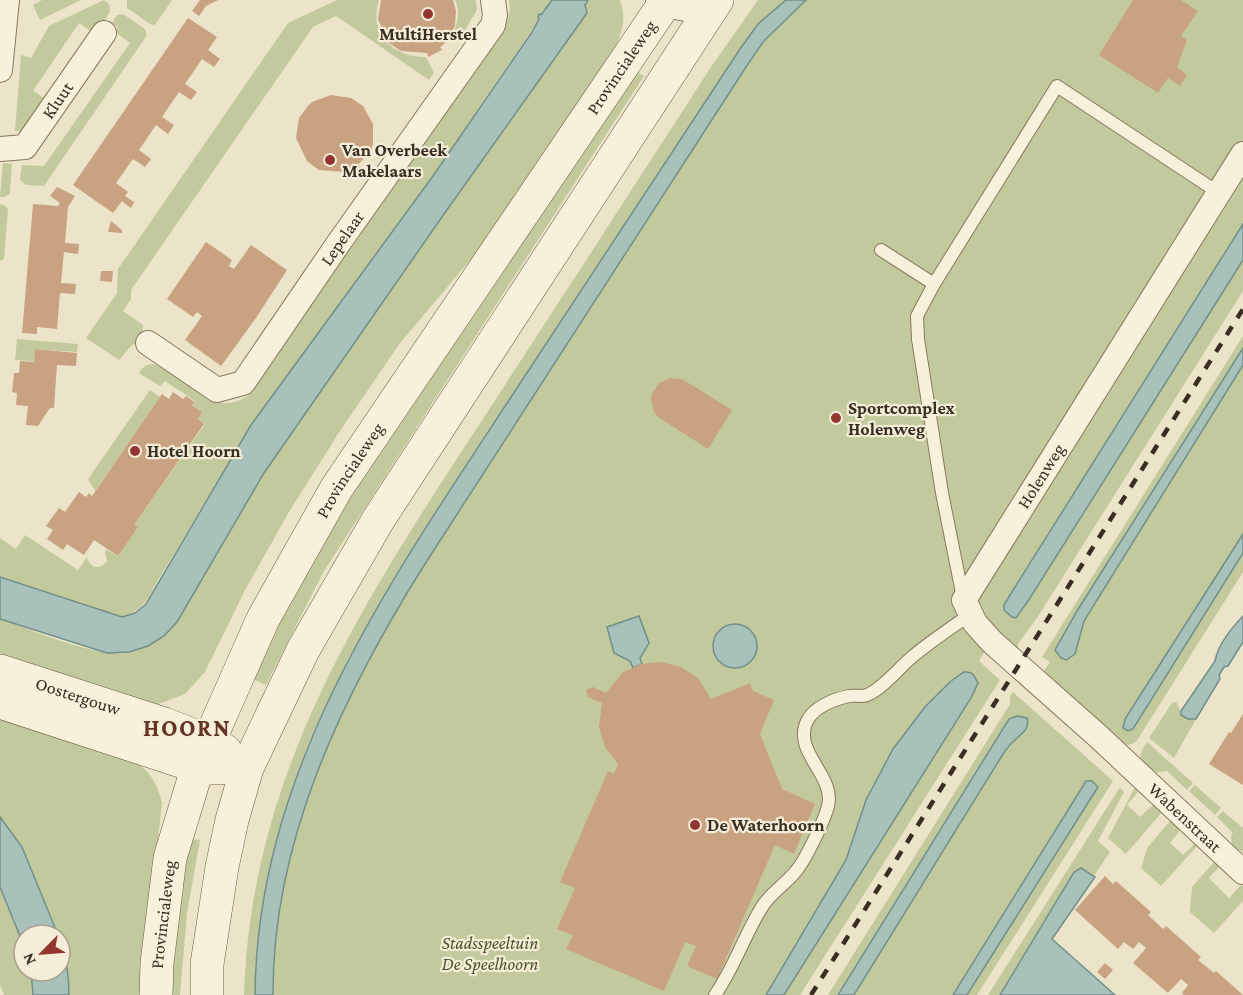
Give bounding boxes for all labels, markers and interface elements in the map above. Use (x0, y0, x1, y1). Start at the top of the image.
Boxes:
marker: MultiHerstel (421, 7, 435, 21)
street label: Provincialeweg (582, 16, 661, 118)
place label: MultiHerstel (379, 24, 477, 44)
street label: Kluut (38, 77, 78, 122)
place label: Van Overbeek Makelaars (341, 140, 447, 181)
marker: Van Overbeek Makelaars (323, 153, 337, 167)
street label: Lepelaar (316, 206, 369, 269)
place label: Sportcomplex Holenweg (848, 398, 956, 439)
marker: Sportcomplex Holenweg (829, 411, 843, 425)
street label: Provincialeweg (312, 419, 388, 521)
street label: Holenweg (1013, 440, 1069, 512)
place label: Hotel Hoorn (147, 441, 241, 461)
marker: Hotel Hoorn (128, 444, 142, 458)
street label: Oostergouw (33, 673, 124, 720)
district label: HOORN (143, 714, 231, 741)
street label: Wabenstraat (1144, 779, 1226, 857)
place label: De Waterhoorn (707, 815, 825, 835)
marker: De Waterhoorn (688, 818, 702, 832)
street label: Provincialeweg (147, 858, 180, 969)
north arrow (12, 923, 72, 983)
park label: Stadsspeeltuin De Speelhoorn (442, 933, 538, 974)
text: N (19, 951, 39, 968)

